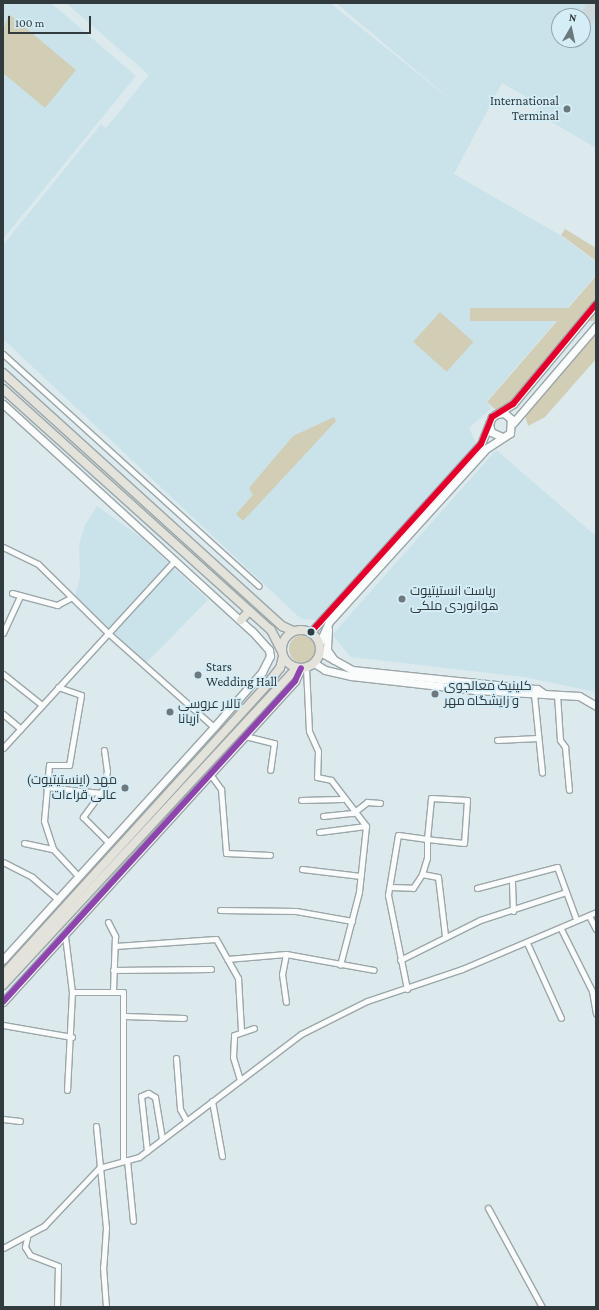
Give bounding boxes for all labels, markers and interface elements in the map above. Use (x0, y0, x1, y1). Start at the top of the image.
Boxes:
scale bar (10, 8, 93, 34)
north arrow (551, 8, 591, 48)
text: N (568, 11, 577, 24)
text: 100 m (15, 16, 44, 30)
place label: International Terminal (490, 94, 559, 125)
marker: International Terminal (562, 104, 572, 114)
place label: ریاست انستیتیوت هوانوردی ملکی (410, 584, 499, 615)
marker: ریاست انستیتیوت هوانوردی ملکی (397, 594, 407, 604)
unlabelled marker (306, 627, 316, 637)
place label: Stars Wedding Hall (206, 660, 277, 691)
marker: Stars Wedding Hall (193, 670, 203, 680)
place label: کلینیک معالجوی و زایشگاه مهر (444, 679, 532, 710)
marker: کلینیک معالجوی و زایشگاه مهر (429, 688, 441, 700)
place label: تالار عروسی آریانا (178, 697, 240, 728)
marker: تالار عروسی آریانا (165, 707, 175, 717)
place label: مهد (اینستیتیوت) عالی قراءات (26, 773, 117, 804)
marker: مهد (اینستیتیوت) عالی قراءات (120, 783, 130, 793)

